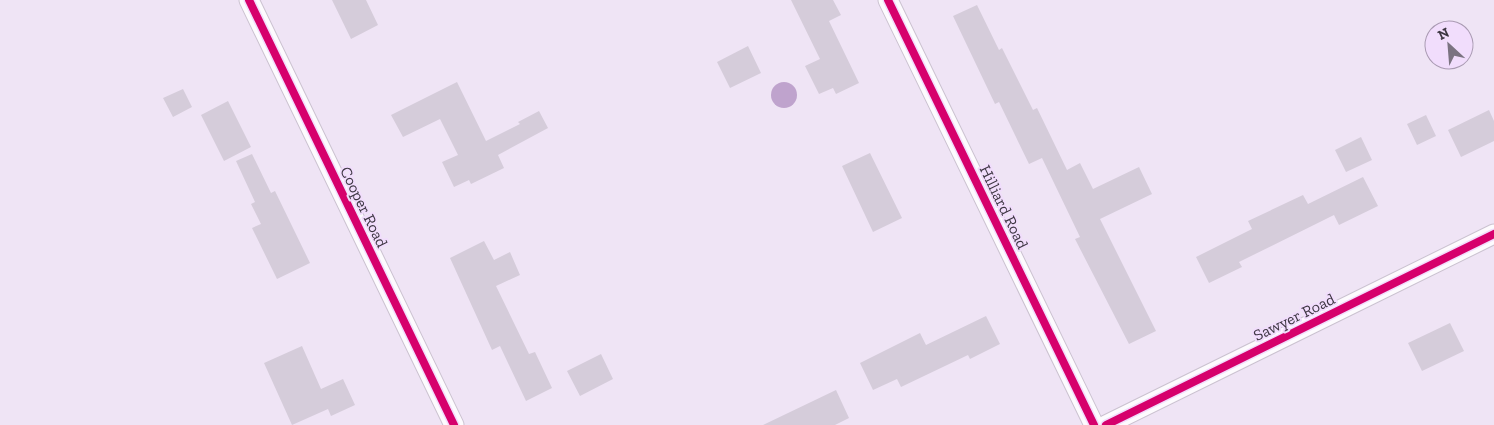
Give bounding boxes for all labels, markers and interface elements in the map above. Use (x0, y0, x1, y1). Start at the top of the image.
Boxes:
north arrow (1424, 20, 1474, 70)
text: N (1435, 24, 1452, 44)
street label: Hilliard Road (976, 162, 1033, 252)
street label: Cooper Road (336, 163, 392, 251)
street label: Sawyer Road (1250, 289, 1338, 345)

